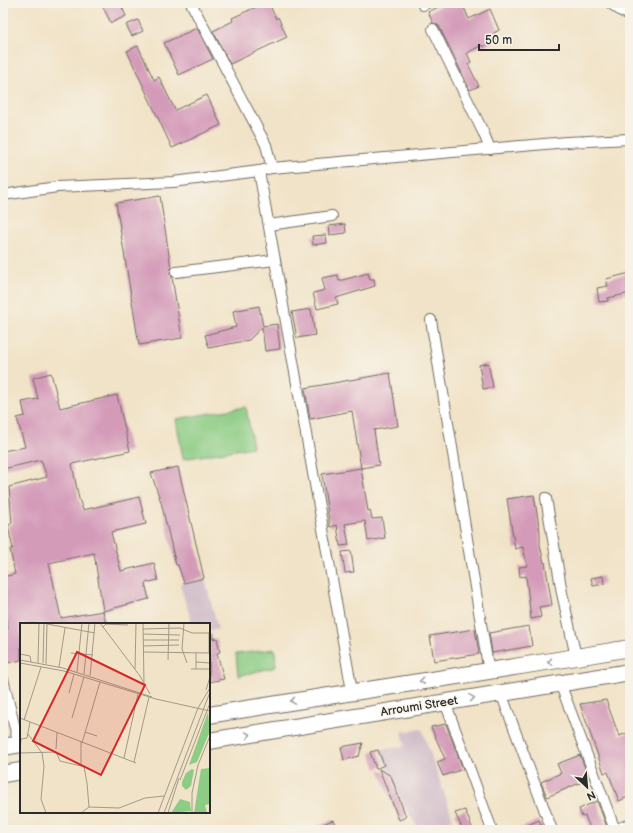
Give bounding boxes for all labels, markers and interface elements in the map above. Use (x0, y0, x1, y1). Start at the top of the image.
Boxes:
scale bar (479, 26, 559, 52)
text: 50 m (485, 33, 512, 48)
inset map (20, 623, 210, 813)
one-way arrow (547, 657, 553, 665)
one-way arrow (419, 676, 425, 685)
street label: Arroumi Street (379, 693, 459, 720)
one-way arrow (469, 694, 476, 702)
one-way arrow (290, 696, 296, 705)
one-way arrow (244, 731, 251, 740)
north arrow (567, 767, 607, 807)
text: N (585, 788, 598, 803)

